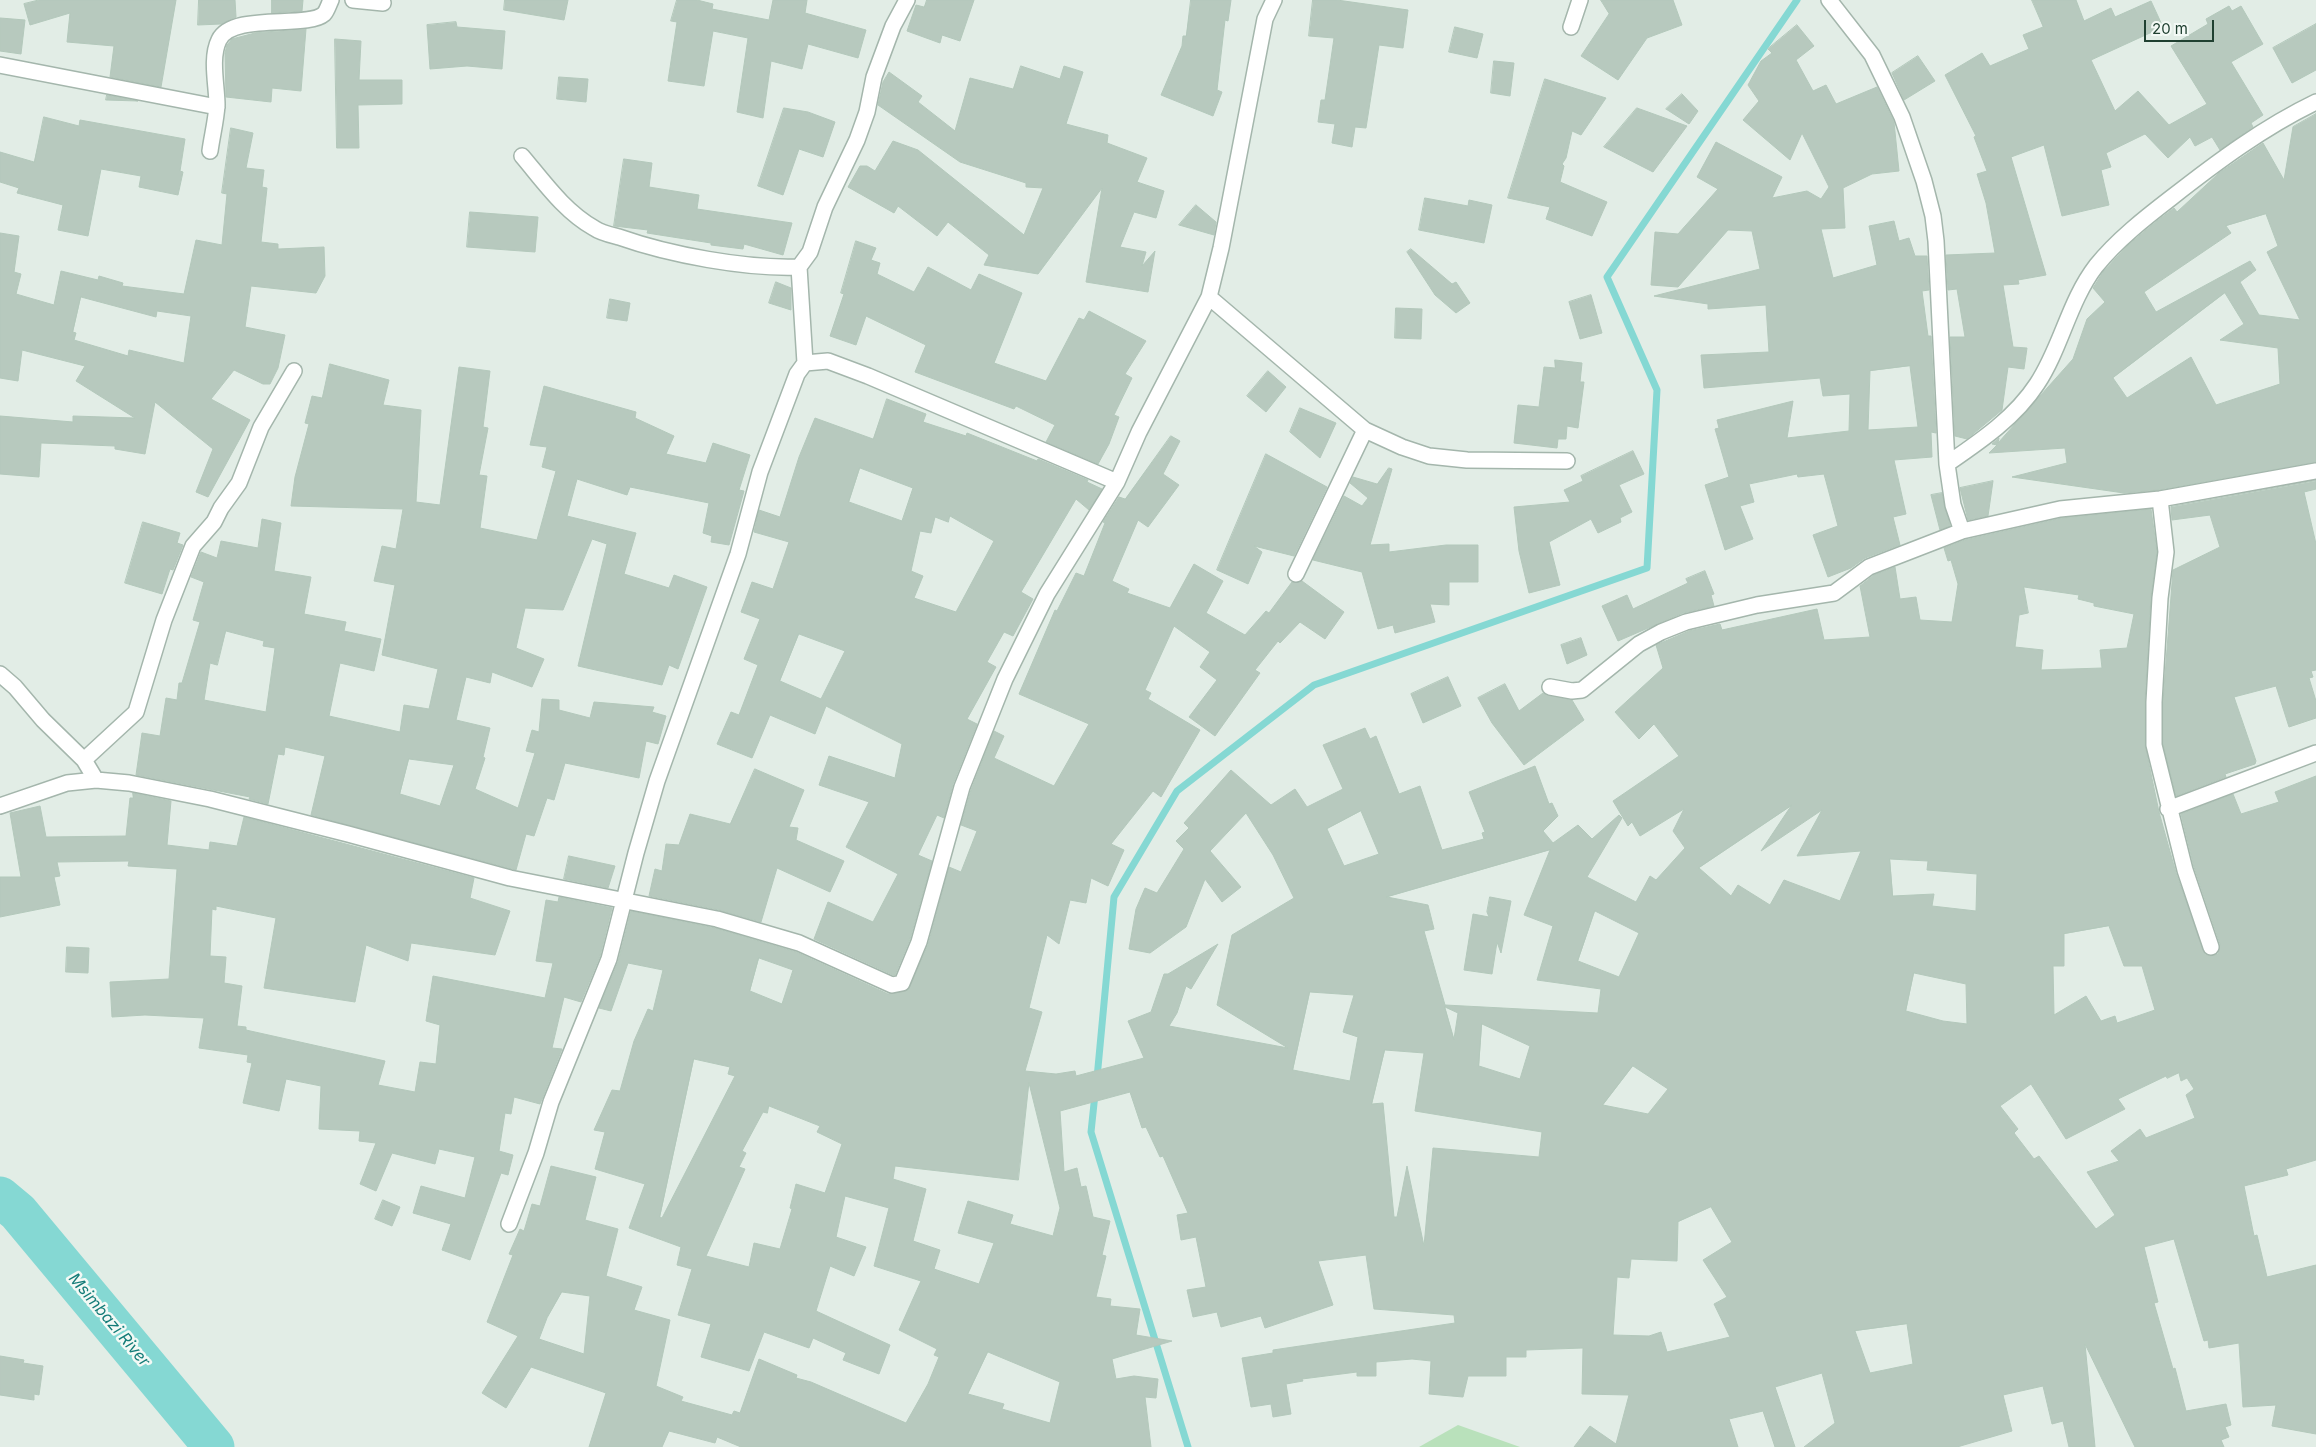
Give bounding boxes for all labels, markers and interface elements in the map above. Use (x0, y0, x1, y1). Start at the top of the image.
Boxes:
scale bar (2146, 10, 2216, 42)
text: 20 m (2152, 19, 2188, 38)
water label: Msimbazi River (64, 1270, 154, 1370)

